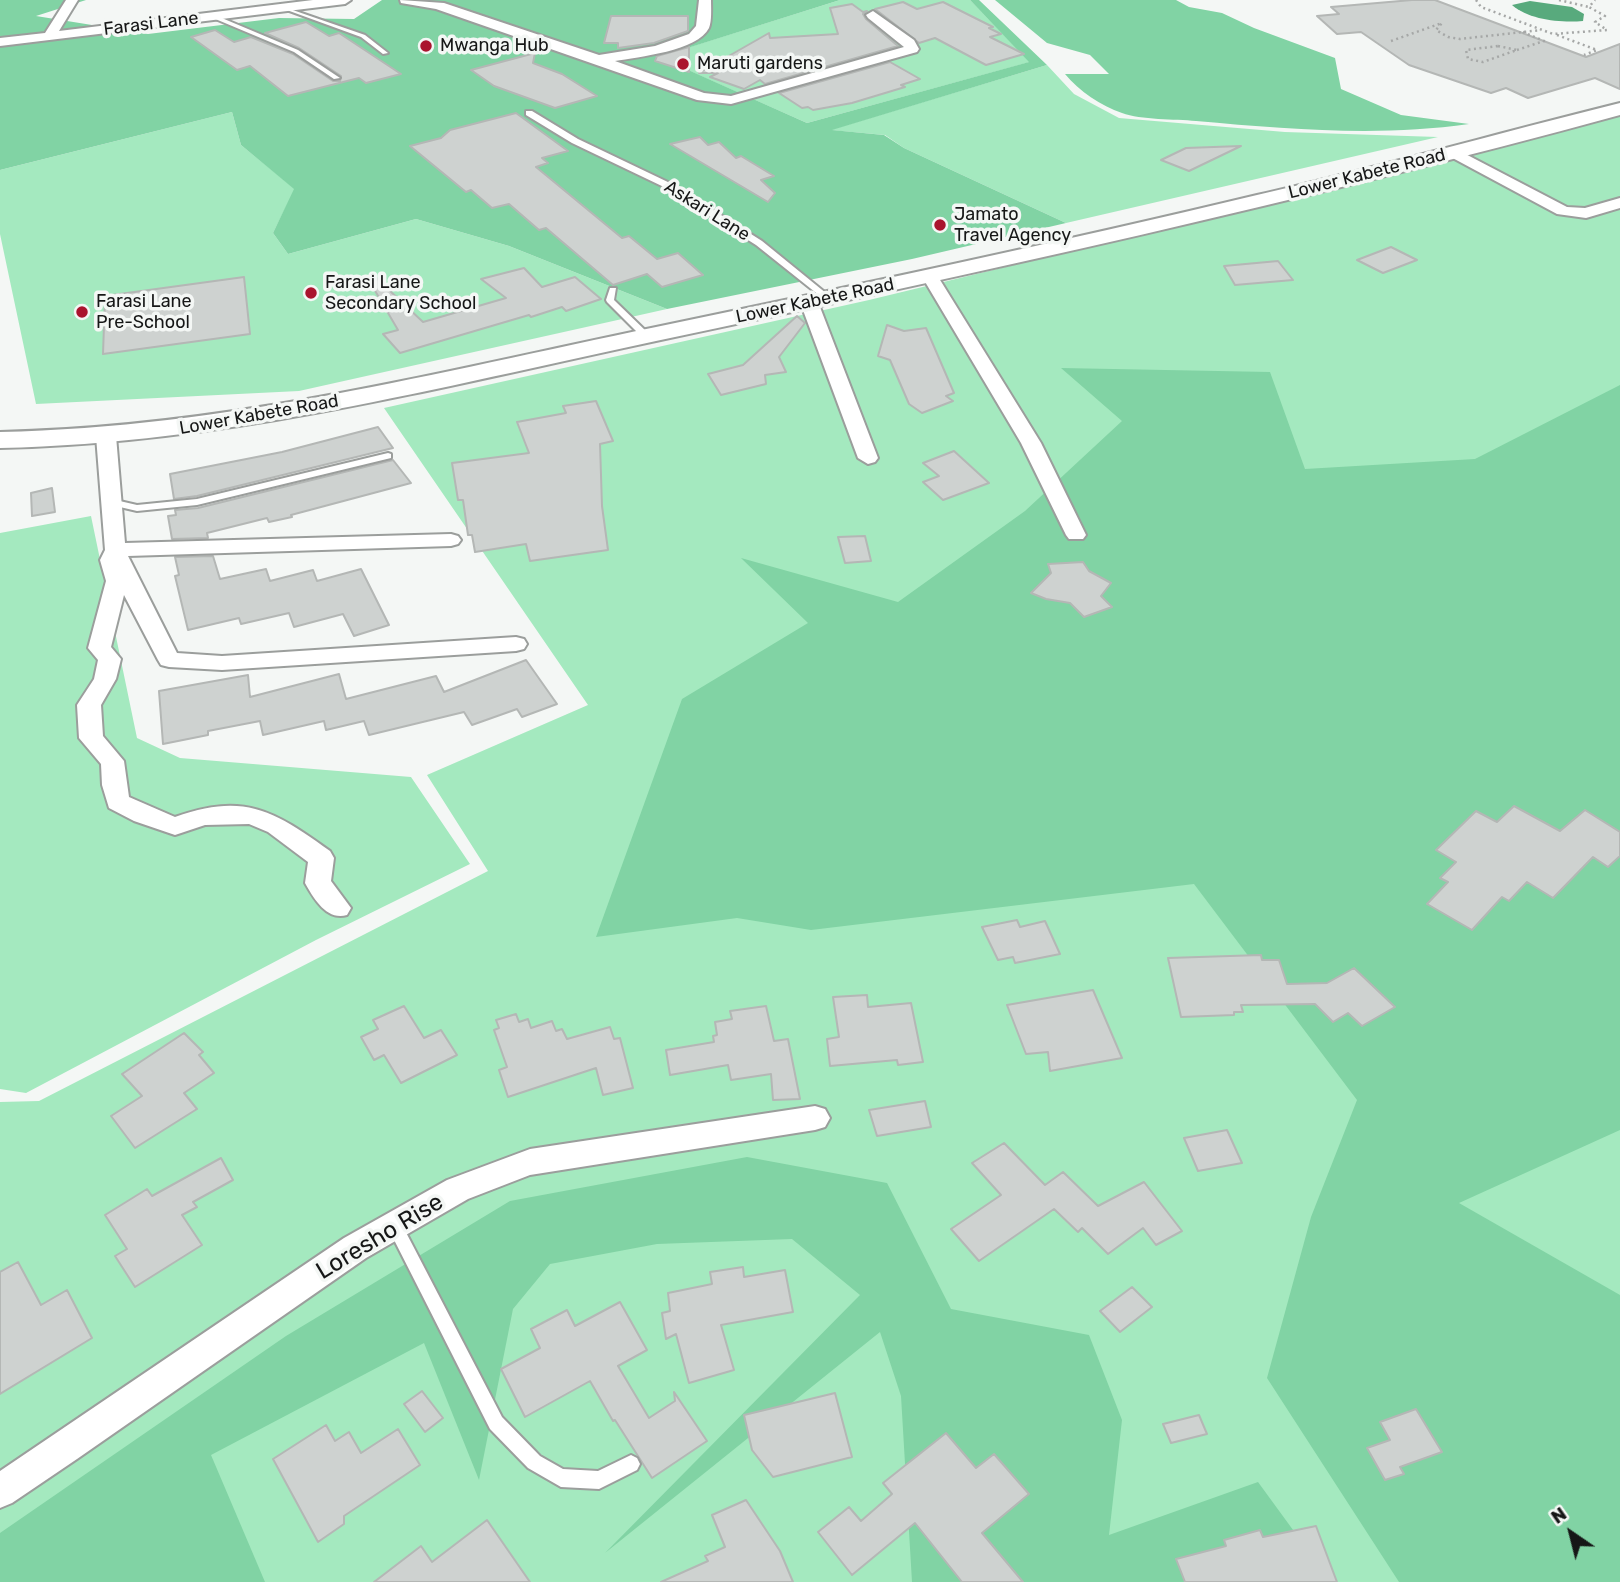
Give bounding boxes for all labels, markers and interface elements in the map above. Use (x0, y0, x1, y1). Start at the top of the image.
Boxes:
street label: Farasi Lane (102, 7, 200, 41)
place label: Mwanga Hub (440, 35, 549, 57)
marker: Mwanga Hub (418, 38, 434, 54)
place label: Maruti gardens (697, 53, 823, 75)
marker: Maruti gardens (675, 56, 691, 72)
street label: Lower Kabete Road (1286, 144, 1448, 204)
street label: Askari Lane (660, 176, 754, 246)
place label: Jamato Travel Agency (954, 204, 1071, 246)
marker: Jamato Travel Agency (932, 217, 948, 233)
place label: Farasi Lane Secondary School (325, 272, 476, 314)
street label: Lower Kabete Road (734, 274, 896, 328)
marker: Farasi Lane Secondary School (303, 285, 319, 301)
place label: Farasi Lane Pre-School (96, 291, 192, 334)
marker: Farasi Lane Pre-School (74, 304, 90, 320)
street label: Lower Kabete Road (178, 390, 340, 440)
street label: Loresho Rise (311, 1188, 449, 1286)
north arrow (1536, 1498, 1606, 1568)
text: N (1546, 1502, 1571, 1529)

